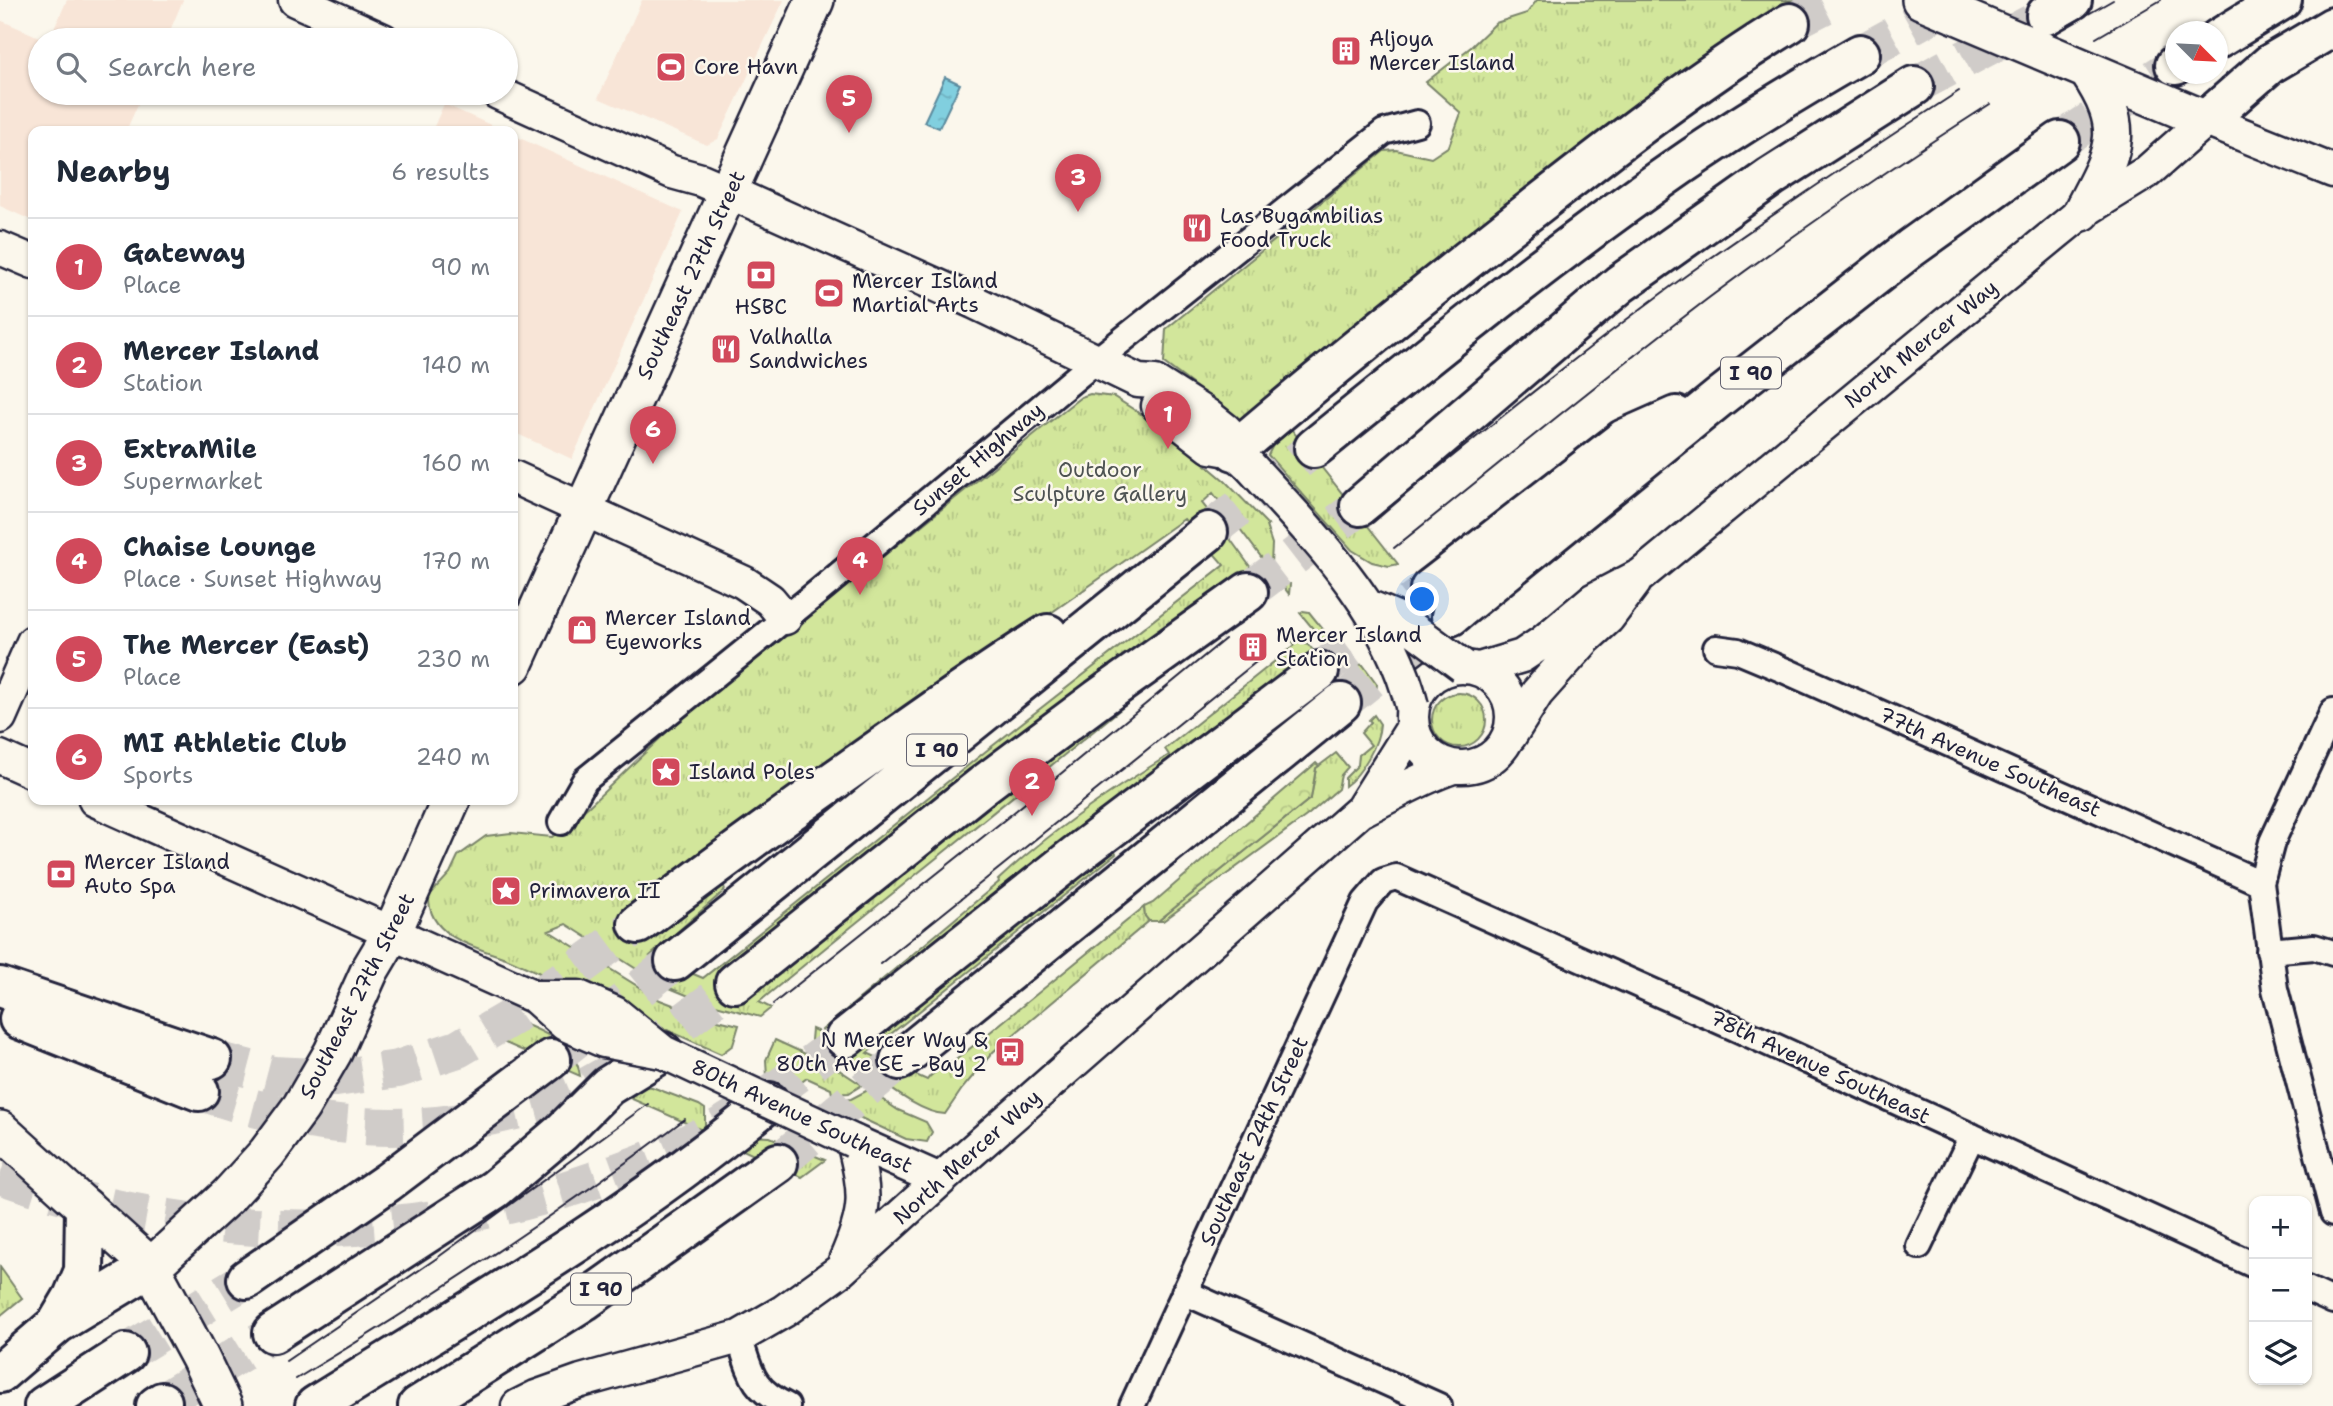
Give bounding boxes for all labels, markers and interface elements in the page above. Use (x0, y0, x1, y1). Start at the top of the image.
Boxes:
north arrow (2165, 21, 2228, 84)
place label: Aljoya Mercer Island (1369, 25, 1515, 77)
search box (28, 28, 518, 105)
building icon: Aljoya Mercer Island (1329, 34, 1363, 68)
icon: search (52, 48, 90, 86)
text: Search here (108, 49, 257, 84)
sports icon: Core Havn (654, 50, 688, 84)
place label: Core Havn (694, 53, 798, 81)
pin: 5 (826, 75, 872, 133)
text: Nearby (56, 151, 171, 192)
pin: 3 (1055, 154, 1101, 212)
text: 6 results (391, 157, 490, 187)
street label: Southeast 27th Street (630, 166, 752, 384)
place label: Las Bugambilias Food Truck (1220, 202, 1383, 254)
restaurant icon: Las Bugambilias Food Truck (1180, 211, 1214, 245)
text: Gateway (123, 235, 246, 270)
text: 1 (74, 252, 84, 282)
text: 90 m (430, 252, 490, 282)
bank icon: HSBC (744, 258, 778, 292)
place label: Mercer Island Martial Arts (852, 267, 998, 319)
text: Place (123, 270, 182, 300)
street label: North Mercer Way (1838, 273, 2004, 415)
sports icon: Mercer Island Martial Arts (812, 276, 846, 310)
place label: HSBC (735, 293, 787, 321)
place label: Valhalla Sandwiches (749, 323, 868, 375)
restaurant icon: Valhalla Sandwiches (709, 332, 743, 366)
text: Mercer Island (123, 333, 320, 368)
text: 2 (71, 350, 87, 380)
text: 140 m (422, 350, 490, 380)
road number: I 90 (1721, 358, 1781, 388)
text: Station (123, 368, 203, 398)
pin: 1 (1145, 391, 1191, 449)
street label: Sunset Highway (907, 396, 1049, 522)
pin: 6 (630, 406, 676, 464)
text: ExtraMile (123, 431, 257, 466)
text: 3 (71, 448, 87, 478)
text: 160 m (422, 448, 490, 478)
park label: Outdoor Sculpture Gallery (1013, 456, 1187, 508)
text: Supermarket (123, 466, 263, 496)
text: Chaise Lounge (123, 529, 316, 564)
pin: 4 (837, 537, 883, 595)
text: 4 (71, 546, 87, 576)
text: 170 m (422, 546, 490, 576)
text: Place · Sunset Highway (123, 564, 382, 594)
your location (1405, 582, 1439, 616)
place label: Mercer Island Eyeworks (605, 604, 751, 656)
shop icon: Mercer Island Eyeworks (565, 613, 599, 647)
place label: Mercer Island Station (1276, 621, 1422, 673)
text: The Mercer (East) (123, 627, 369, 662)
building icon: Mercer Island Station (1236, 630, 1270, 664)
text: 5 (72, 644, 86, 674)
text: 230 m (416, 644, 490, 674)
text: Place (123, 662, 182, 692)
street label: 77th Avenue Southeast (1875, 700, 2105, 824)
text: MI Athletic Club (123, 725, 347, 760)
road number: I 90 (907, 734, 967, 765)
text: 6 (71, 742, 87, 772)
text: 240 m (416, 742, 490, 772)
place icon: Island Poles (649, 755, 683, 789)
place label: Island Poles (689, 758, 815, 786)
pin: 2 (1009, 758, 1055, 816)
text: Sports (123, 760, 194, 790)
place label: Mercer Island Auto Spa (84, 848, 230, 900)
bank icon: Mercer Island Auto Spa (44, 857, 78, 891)
place icon: Primavera II (489, 874, 523, 908)
place label: Primavera II (529, 877, 661, 905)
street label: Southeast 27th Street (293, 888, 421, 1104)
street label: 78th Avenue Southeast (1705, 1004, 1935, 1130)
place label: N Mercer Way & 80th Ave SE - Bay 2 (776, 1026, 988, 1078)
street label: Southeast 24th Street (1193, 1032, 1315, 1250)
bus stop icon: N Mercer Way & 80th Ave SE - Bay 2 (993, 1035, 1027, 1069)
street label: 80th Avenue Southeast (687, 1052, 917, 1180)
street label: North Mercer Way (887, 1083, 1047, 1231)
map controls (2249, 1196, 2312, 1385)
button: + (2249, 1196, 2312, 1259)
button: − (2249, 1259, 2312, 1322)
road number: I 90 (571, 1274, 631, 1304)
button: layers (2249, 1322, 2312, 1385)

